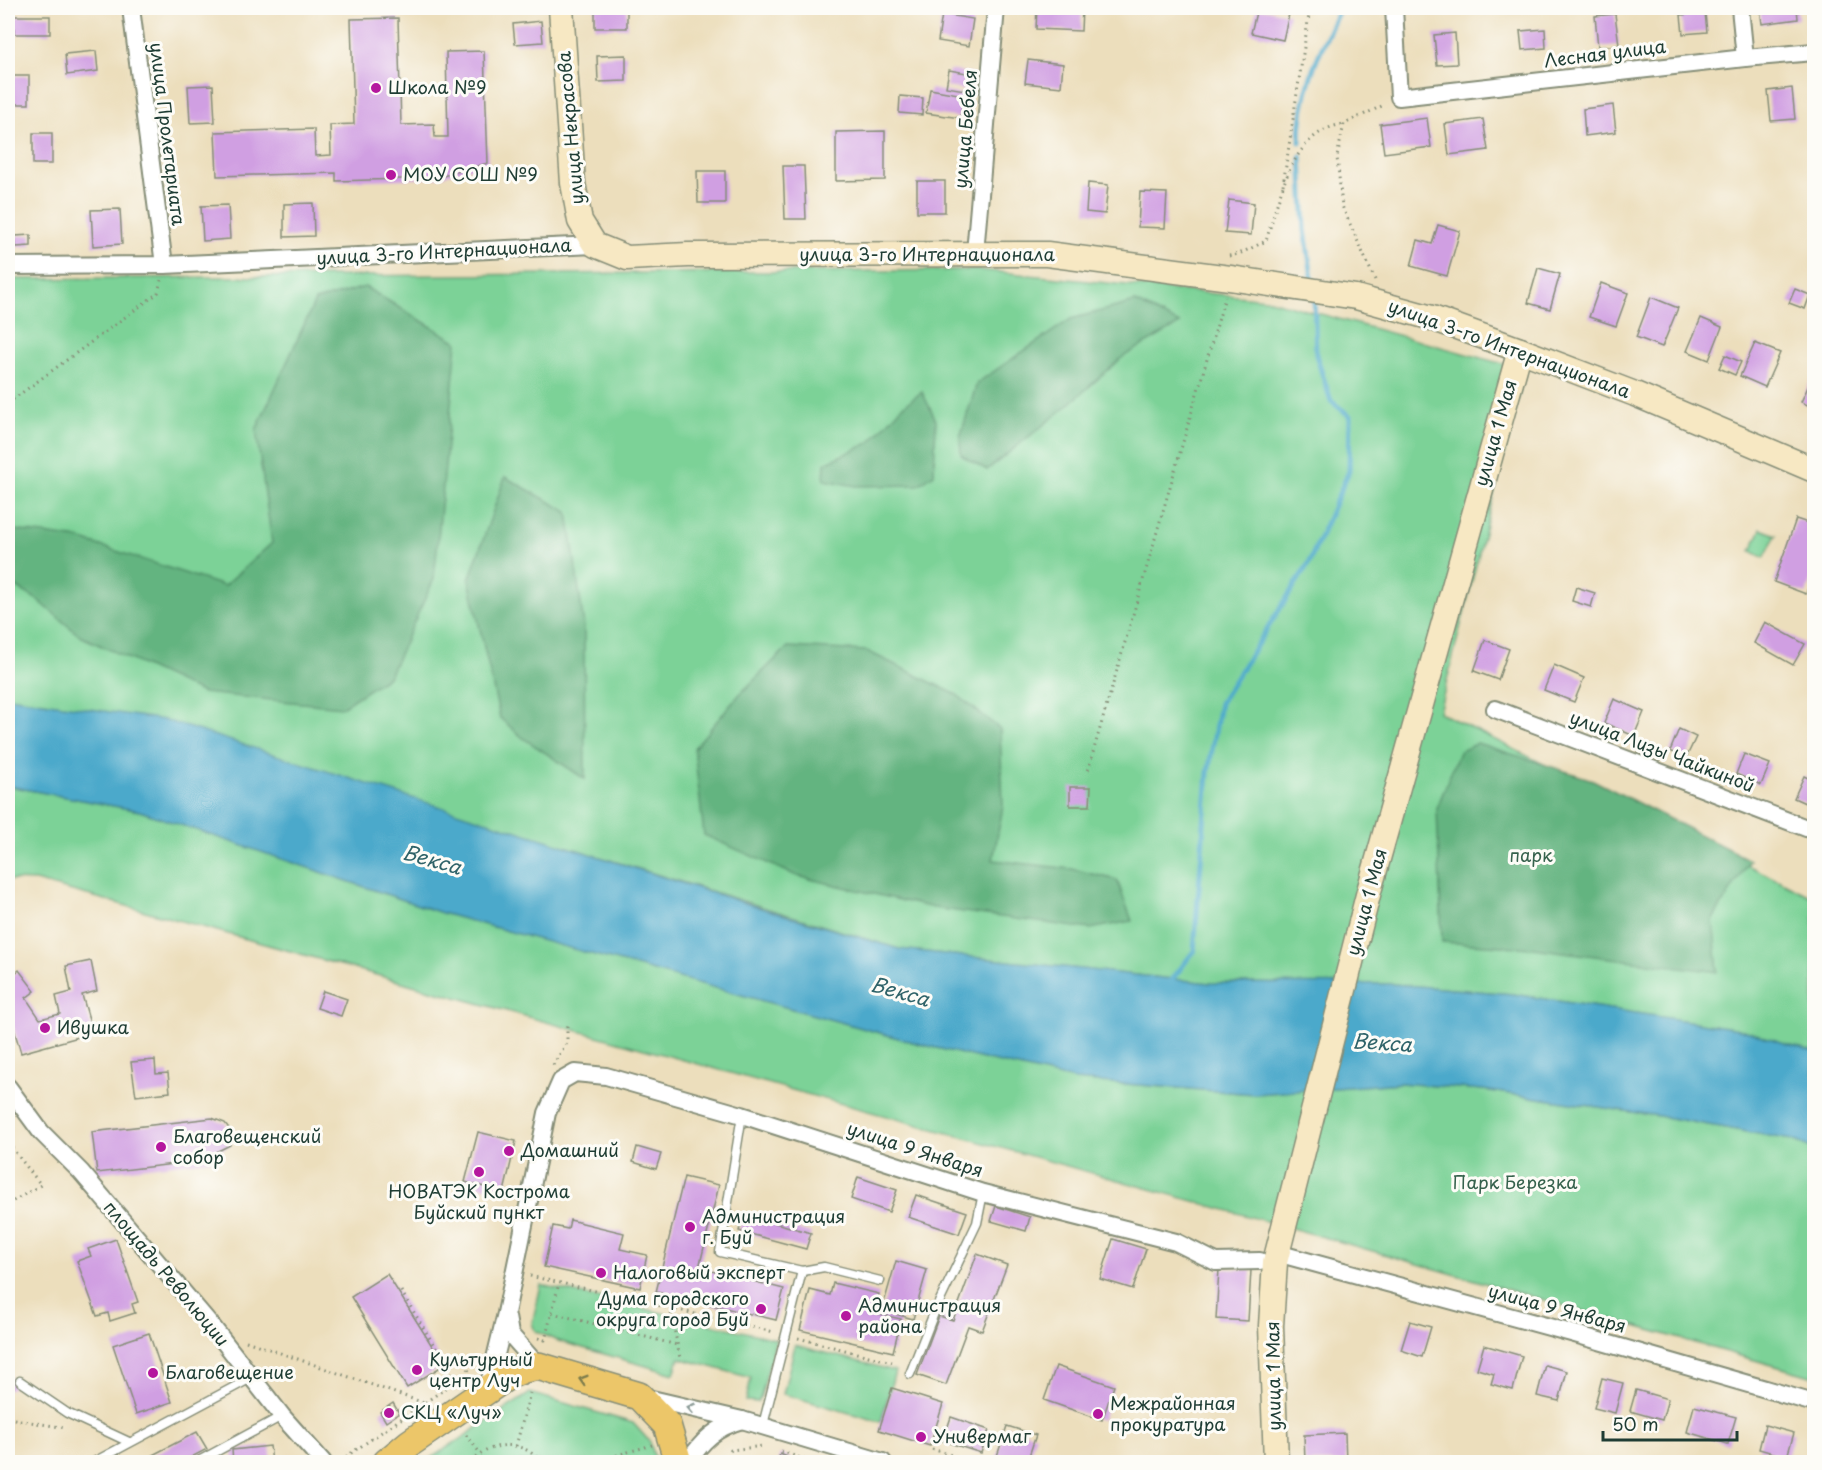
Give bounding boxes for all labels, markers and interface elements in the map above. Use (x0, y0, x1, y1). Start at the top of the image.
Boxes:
street label: Лесная улица (1542, 32, 1668, 73)
street label: улица Пролетариата (144, 41, 193, 228)
street label: улица Некрасова (549, 50, 590, 206)
street label: улица Бебеля (946, 68, 983, 190)
place label: Школа №9 (388, 73, 486, 100)
marker: Школа №9 (369, 81, 383, 95)
place label: МОУ СОШ №9 (403, 160, 538, 187)
marker: МОУ СОШ №9 (384, 168, 398, 182)
street label: улица 3-го Интернационала (316, 230, 573, 271)
street label: улица 3-го Интернационала (799, 240, 1055, 267)
street label: улица 3-го Интернационала (1385, 291, 1635, 404)
street label: улица 1 Мая (1466, 376, 1523, 489)
street label: улица Лизы Чайкиной (1566, 703, 1759, 798)
water label: Векса (400, 836, 465, 882)
park label: парк (1509, 841, 1553, 868)
street label: улица 1 Мая (1338, 845, 1393, 958)
water label: Векса (868, 968, 933, 1014)
place label: Ивушка (57, 1013, 130, 1040)
marker: Ивушка (38, 1021, 52, 1035)
water label: Векса (1351, 1025, 1413, 1059)
street label: улица 9 Января (844, 1114, 987, 1183)
place label: Благовещенский собор (173, 1122, 321, 1170)
place label: Домашний (520, 1136, 619, 1163)
marker: Благовещенский собор (154, 1140, 168, 1154)
marker: Домашний (502, 1144, 516, 1158)
marker: НОВАТЭК Кострома Буйский пункт (472, 1165, 486, 1179)
park label: Парк Березка (1453, 1168, 1578, 1195)
place label: НОВАТЭК Кострома Буйский пункт (388, 1177, 570, 1225)
street label: площадь Революции (98, 1194, 236, 1352)
place label: Администрация г. Буй (702, 1202, 845, 1250)
marker: Администрация г. Буй (683, 1220, 697, 1234)
place label: Налоговый эксперт (613, 1258, 785, 1285)
marker: Налоговый эксперт (594, 1266, 608, 1280)
street label: улица 9 Января (1486, 1276, 1629, 1339)
place label: Дума городского округа город Буй (596, 1284, 749, 1332)
place label: Администрация района (858, 1291, 1001, 1339)
marker: Дума городского округа город Буй (754, 1302, 768, 1316)
marker: Администрация района (839, 1309, 853, 1323)
street label: улица 1 Мая (1258, 1321, 1287, 1431)
place label: Культурный центр Луч (429, 1345, 533, 1393)
place label: Благовещение (165, 1358, 294, 1385)
marker: Культурный центр Луч (410, 1363, 424, 1377)
marker: Благовещение (146, 1366, 160, 1380)
one-way arrow (578, 1375, 589, 1387)
place label: Межрайонная прокуратура (1110, 1389, 1236, 1437)
place label: СКЦ «Луч» (401, 1398, 501, 1425)
one-way arrow (686, 1402, 696, 1415)
scale bar (1603, 1404, 1736, 1442)
marker: СКЦ «Луч» (382, 1406, 396, 1420)
marker: Межрайонная прокуратура (1091, 1407, 1105, 1421)
text: 50 m (1612, 1410, 1659, 1437)
place label: Универмаг (933, 1422, 1032, 1449)
marker: Универмаг (914, 1430, 928, 1444)

